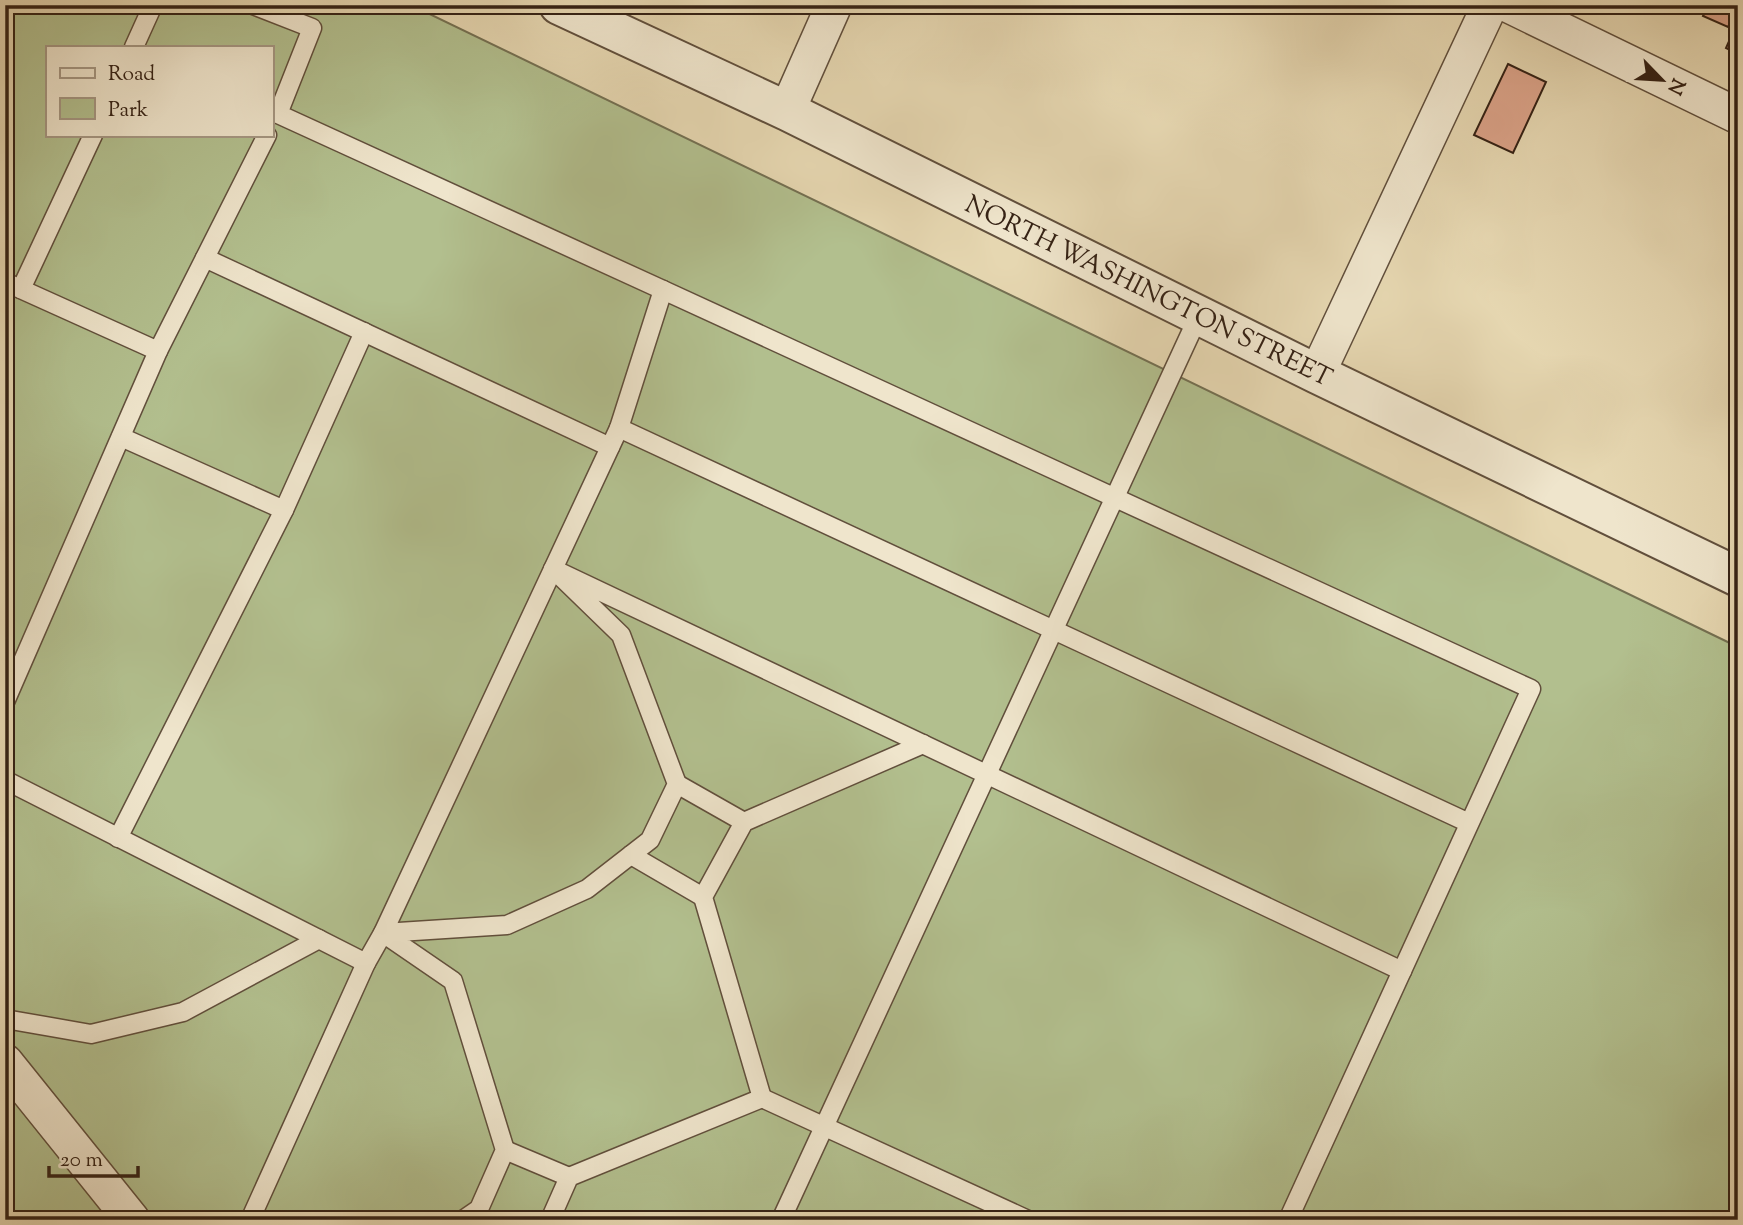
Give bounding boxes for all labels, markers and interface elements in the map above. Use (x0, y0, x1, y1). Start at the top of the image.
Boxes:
legend (46, 46, 273, 136)
north arrow (1628, 46, 1698, 116)
text: Road (108, 60, 155, 90)
text: N (1660, 74, 1691, 99)
text: Park (108, 96, 149, 126)
street label: NORTH WASHINGTON STREET (958, 187, 1338, 398)
scale bar (49, 1134, 138, 1178)
text: 20 m (60, 1146, 103, 1176)

